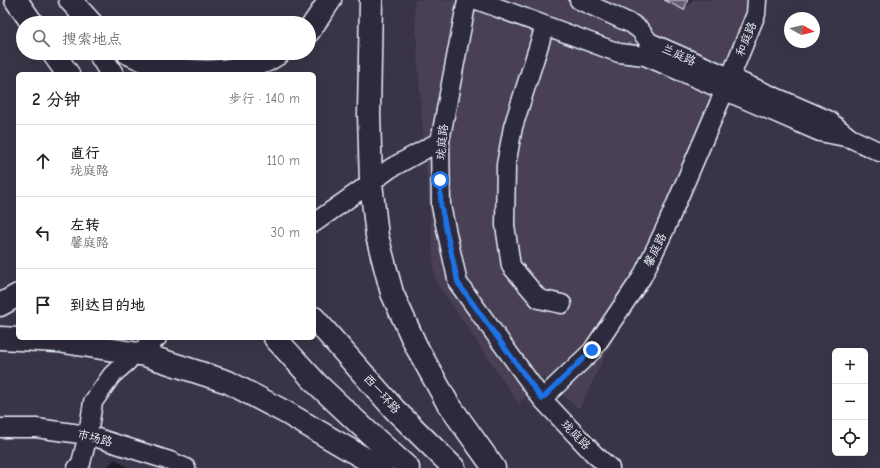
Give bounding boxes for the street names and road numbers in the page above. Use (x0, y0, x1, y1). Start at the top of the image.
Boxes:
street label: 和庭路 (733, 20, 759, 58)
street label: 兰庭路 (660, 41, 698, 69)
street label: 珑庭路 (433, 123, 451, 161)
street label: 馨庭路 (641, 231, 669, 269)
street label: 西一环路 (361, 371, 403, 417)
street label: 珑庭路 (558, 417, 594, 453)
street label: 市场路 (76, 427, 114, 449)

